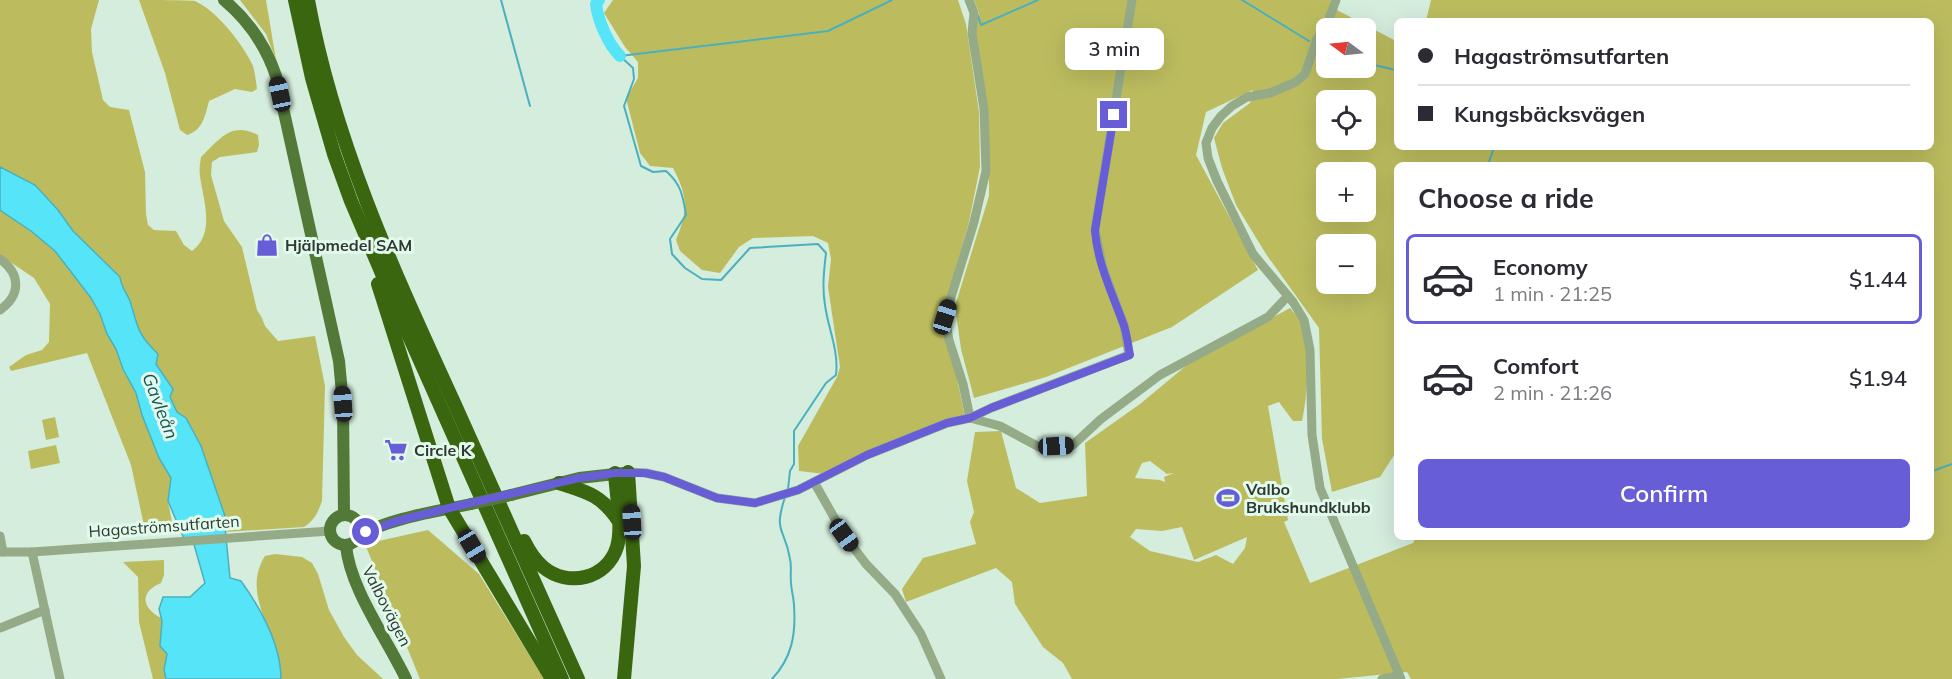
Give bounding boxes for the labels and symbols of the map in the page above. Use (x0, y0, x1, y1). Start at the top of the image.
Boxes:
north arrow (1316, 18, 1376, 78)
callout: 3 min (1064, 28, 1164, 70)
car (267, 75, 293, 113)
route end (1100, 101, 1127, 128)
shop icon: Hjälpmedel SAM (254, 232, 280, 258)
place label: Hjälpmedel SAM (285, 235, 412, 255)
car (931, 297, 959, 337)
water label: Gavleån (137, 370, 184, 442)
car (333, 385, 353, 423)
car (1038, 436, 1074, 456)
supermarket icon: Circle K (383, 437, 409, 463)
place label: Circle K (414, 440, 473, 460)
place label: Valbo Brukshundklubb (1245, 479, 1371, 517)
sports icon: Valbo Brukshundklubb (1215, 485, 1241, 511)
car (622, 503, 642, 541)
street label: Hagaströmsutfarten (88, 511, 240, 541)
car (826, 515, 862, 555)
route start (352, 518, 379, 545)
car (455, 526, 489, 566)
street label: Valbovägen (358, 562, 416, 650)

